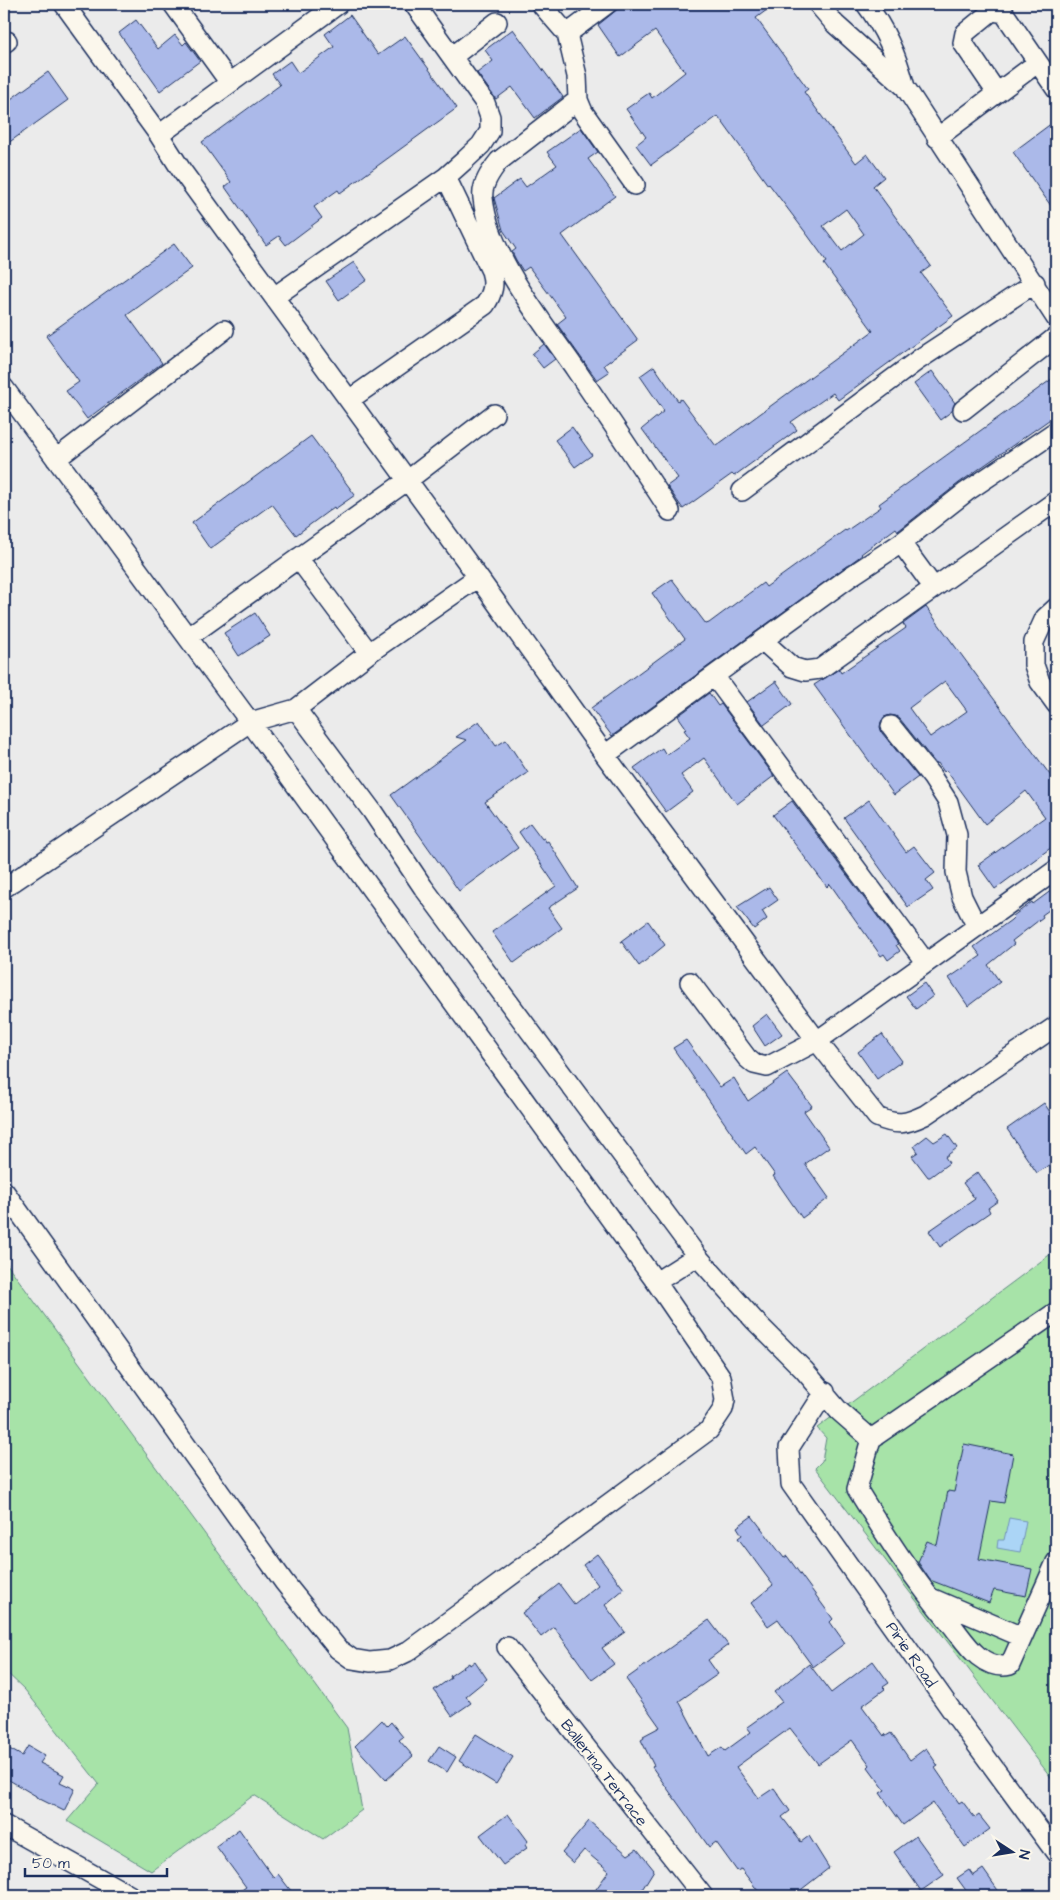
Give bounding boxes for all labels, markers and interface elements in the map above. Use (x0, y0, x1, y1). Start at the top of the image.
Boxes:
street label: Pirie Road (880, 1617, 942, 1692)
street label: Ballerina Terrace (555, 1715, 653, 1831)
north arrow (988, 1828, 1038, 1878)
scale bar (25, 1845, 168, 1877)
text: N (1013, 1848, 1034, 1861)
text: 50 m (32, 1853, 70, 1874)

